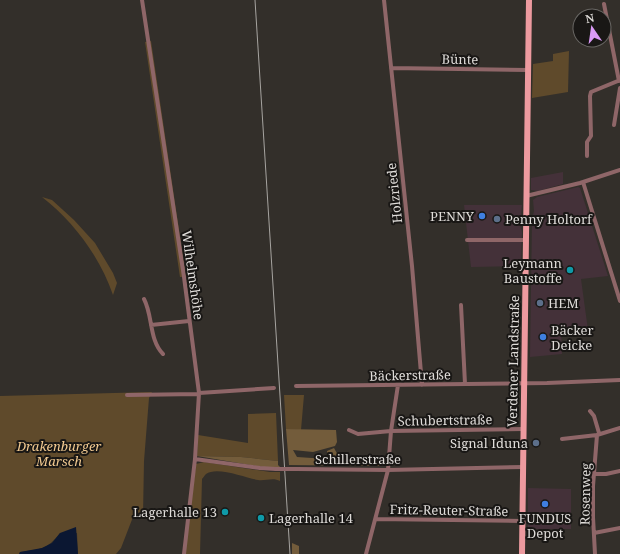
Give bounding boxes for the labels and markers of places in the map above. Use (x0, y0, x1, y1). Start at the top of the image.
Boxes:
place label: PENNY (430, 207, 475, 225)
place label: Penny Holtorf (505, 210, 593, 228)
marker: PENNY (477, 211, 487, 221)
marker: Penny Holtorf (492, 214, 502, 224)
place label: Leymann Baustoffe (503, 254, 563, 287)
marker: Leymann Baustoffe (565, 265, 575, 275)
place label: HEM (548, 294, 579, 312)
marker: HEM (535, 298, 545, 308)
place label: Bäcker Deicke (551, 321, 594, 354)
marker: Bäcker Deicke (538, 332, 548, 342)
place label: Signal Iduna (450, 434, 528, 452)
marker: Signal Iduna (531, 438, 541, 448)
marker: FUNDUS Depot (540, 499, 550, 509)
place label: Lagerhalle 13 (133, 503, 217, 521)
marker: Lagerhalle 13 (220, 507, 230, 517)
place label: Lagerhalle 14 (269, 509, 354, 527)
place label: FUNDUS Depot (519, 509, 571, 542)
marker: Lagerhalle 14 (256, 513, 266, 523)

